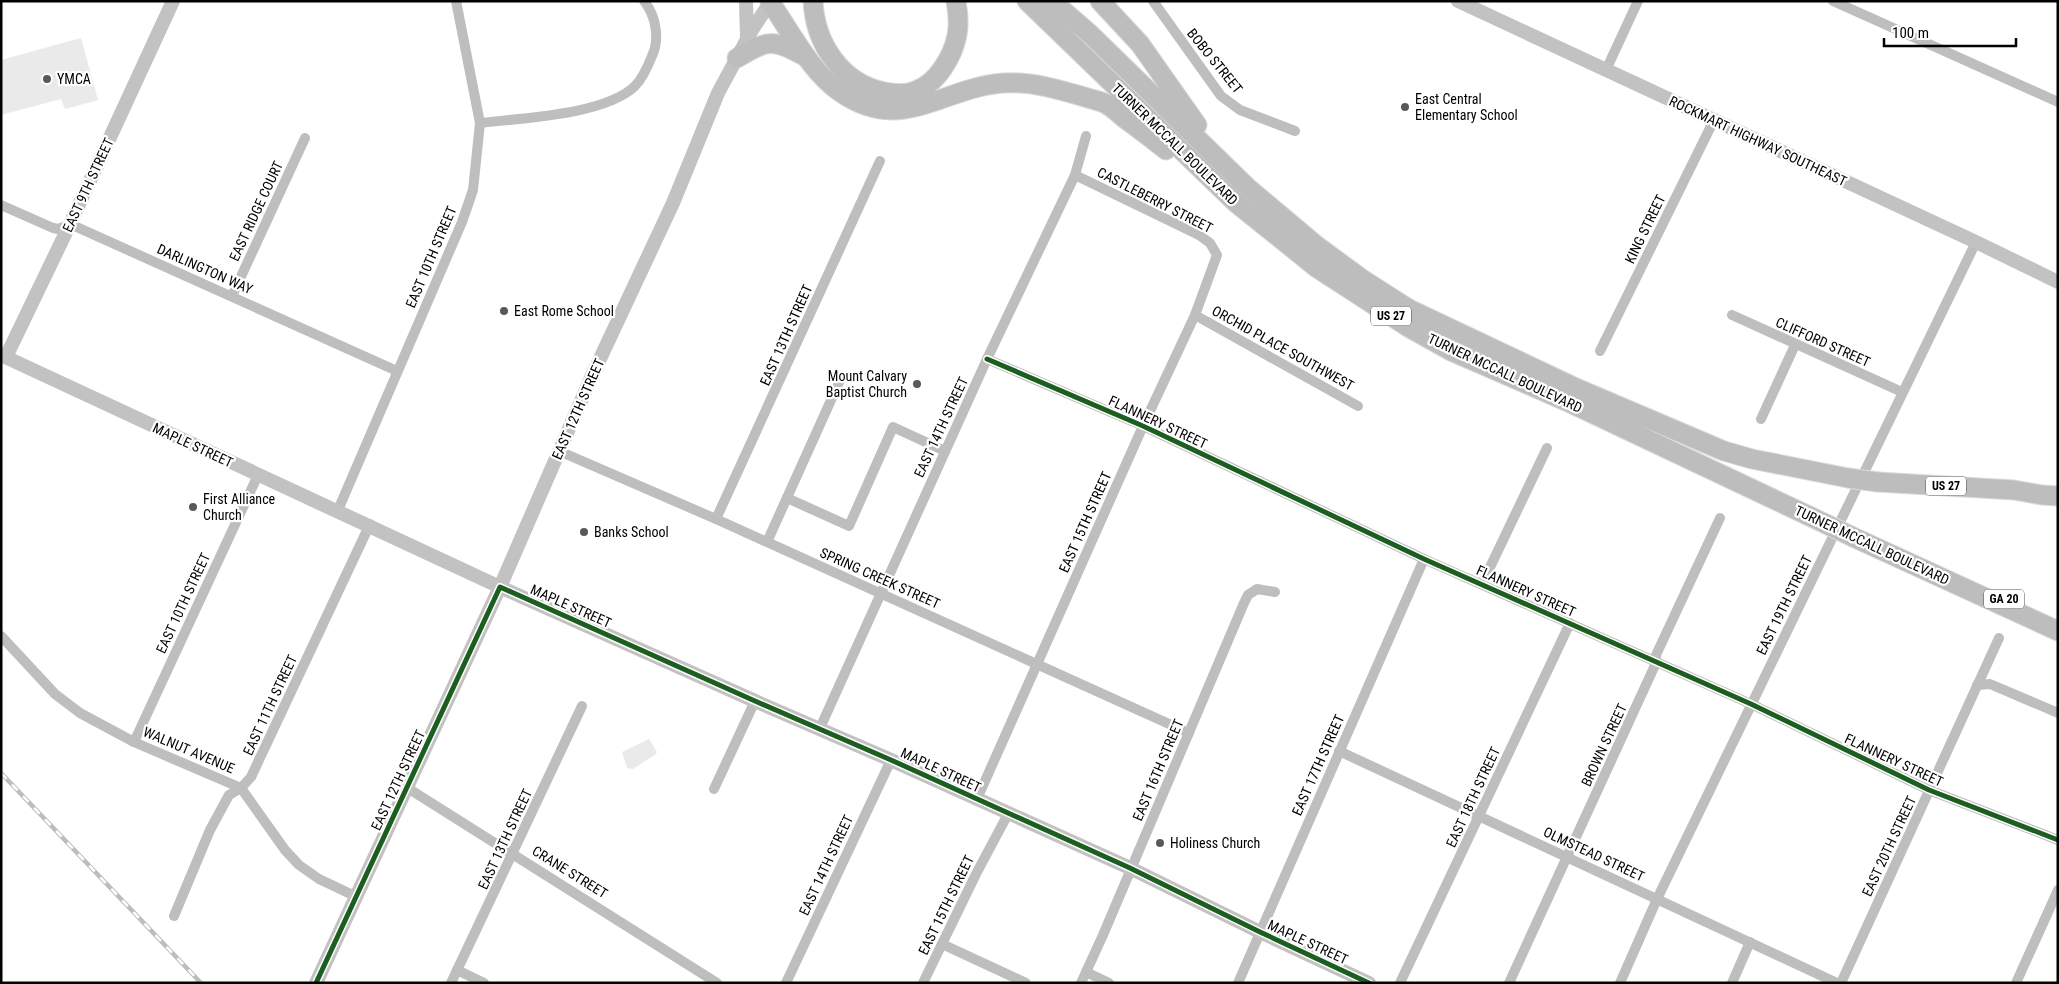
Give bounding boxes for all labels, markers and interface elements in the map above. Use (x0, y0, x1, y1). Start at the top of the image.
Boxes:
scale bar (1884, 15, 2016, 47)
text: 100 m (1892, 24, 1929, 42)
street label: BOBO STREET (1184, 25, 1246, 97)
place label: YMCA (57, 71, 91, 87)
marker: YMCA (41, 73, 53, 85)
street label: TURNER MCCALL BOULEVARD (1109, 80, 1241, 208)
place label: East Central Elementary School (1415, 91, 1518, 123)
street label: ROCKMART HIGHWAY SOUTHEAST (1667, 93, 1849, 189)
marker: East Central Elementary School (1399, 101, 1411, 113)
street label: EAST 9TH STREET (59, 135, 117, 235)
street label: EAST RIDGE COURT (226, 159, 286, 263)
street label: CASTLEBERRY STREET (1095, 164, 1215, 236)
street label: KING STREET (1621, 192, 1669, 266)
street label: EAST 10TH STREET (402, 204, 460, 310)
street label: DARLINGTON WAY (155, 241, 256, 298)
street label: EAST 13TH STREET (757, 282, 815, 388)
street label: ORCHID PLACE SOUTHWEST (1209, 302, 1357, 394)
place label: East Rome School (514, 303, 614, 319)
marker: East Rome School (498, 305, 510, 317)
road number: US 27 (1371, 306, 1411, 326)
street label: CLIFFORD STREET (1773, 314, 1873, 370)
street label: TURNER MCCALL BOULEVARD (1425, 330, 1585, 416)
street label: EAST 12TH STREET (549, 356, 607, 462)
place label: Mount Calvary Baptist Church (826, 368, 907, 400)
street label: EAST 14TH STREET (911, 374, 971, 480)
marker: Mount Calvary Baptist Church (911, 378, 923, 390)
street label: FLANNERY STREET (1106, 392, 1210, 452)
street label: MAPLE STREET (150, 419, 236, 471)
street label: EAST 15TH STREET (1056, 469, 1114, 575)
road number: US 27 (1926, 476, 1966, 496)
place label: First Alliance Church (203, 491, 276, 523)
marker: First Alliance Church (187, 501, 199, 513)
street label: TURNER MCCALL BOULEVARD (1792, 502, 1952, 588)
place label: Banks School (594, 524, 669, 540)
marker: Banks School (578, 526, 590, 538)
street label: SPRING CREEK STREET (818, 544, 942, 612)
street label: EAST 10TH STREET (153, 550, 213, 656)
street label: EAST 19TH STREET (1753, 553, 1815, 657)
street label: FLANNERY STREET (1474, 562, 1578, 620)
street label: MAPLE STREET (528, 581, 614, 631)
road number: GA 20 (1984, 590, 2024, 608)
street label: EAST 11TH STREET (240, 652, 300, 758)
street label: BROWN STREET (1578, 701, 1630, 789)
street label: EAST 17TH STREET (1289, 712, 1347, 818)
street label: EAST 16TH STREET (1129, 717, 1187, 823)
street label: WALNUT AVENUE (141, 724, 237, 776)
street label: EAST 12TH STREET (368, 727, 428, 833)
street label: FLANNERY STREET (1842, 730, 1946, 790)
street label: MAPLE STREET (898, 744, 984, 796)
street label: EAST 18TH STREET (1443, 744, 1503, 850)
street label: EAST 13TH STREET (475, 786, 535, 892)
street label: EAST 20TH STREET (1859, 793, 1919, 899)
street label: EAST 14TH STREET (796, 812, 856, 918)
street label: OLMSTEAD STREET (1541, 824, 1647, 884)
place label: Holiness Church (1170, 835, 1260, 851)
marker: Holiness Church (1154, 837, 1166, 849)
street label: CRANE STREET (529, 843, 611, 901)
street label: EAST 15TH STREET (915, 853, 977, 957)
street label: MAPLE STREET (1265, 916, 1351, 968)

